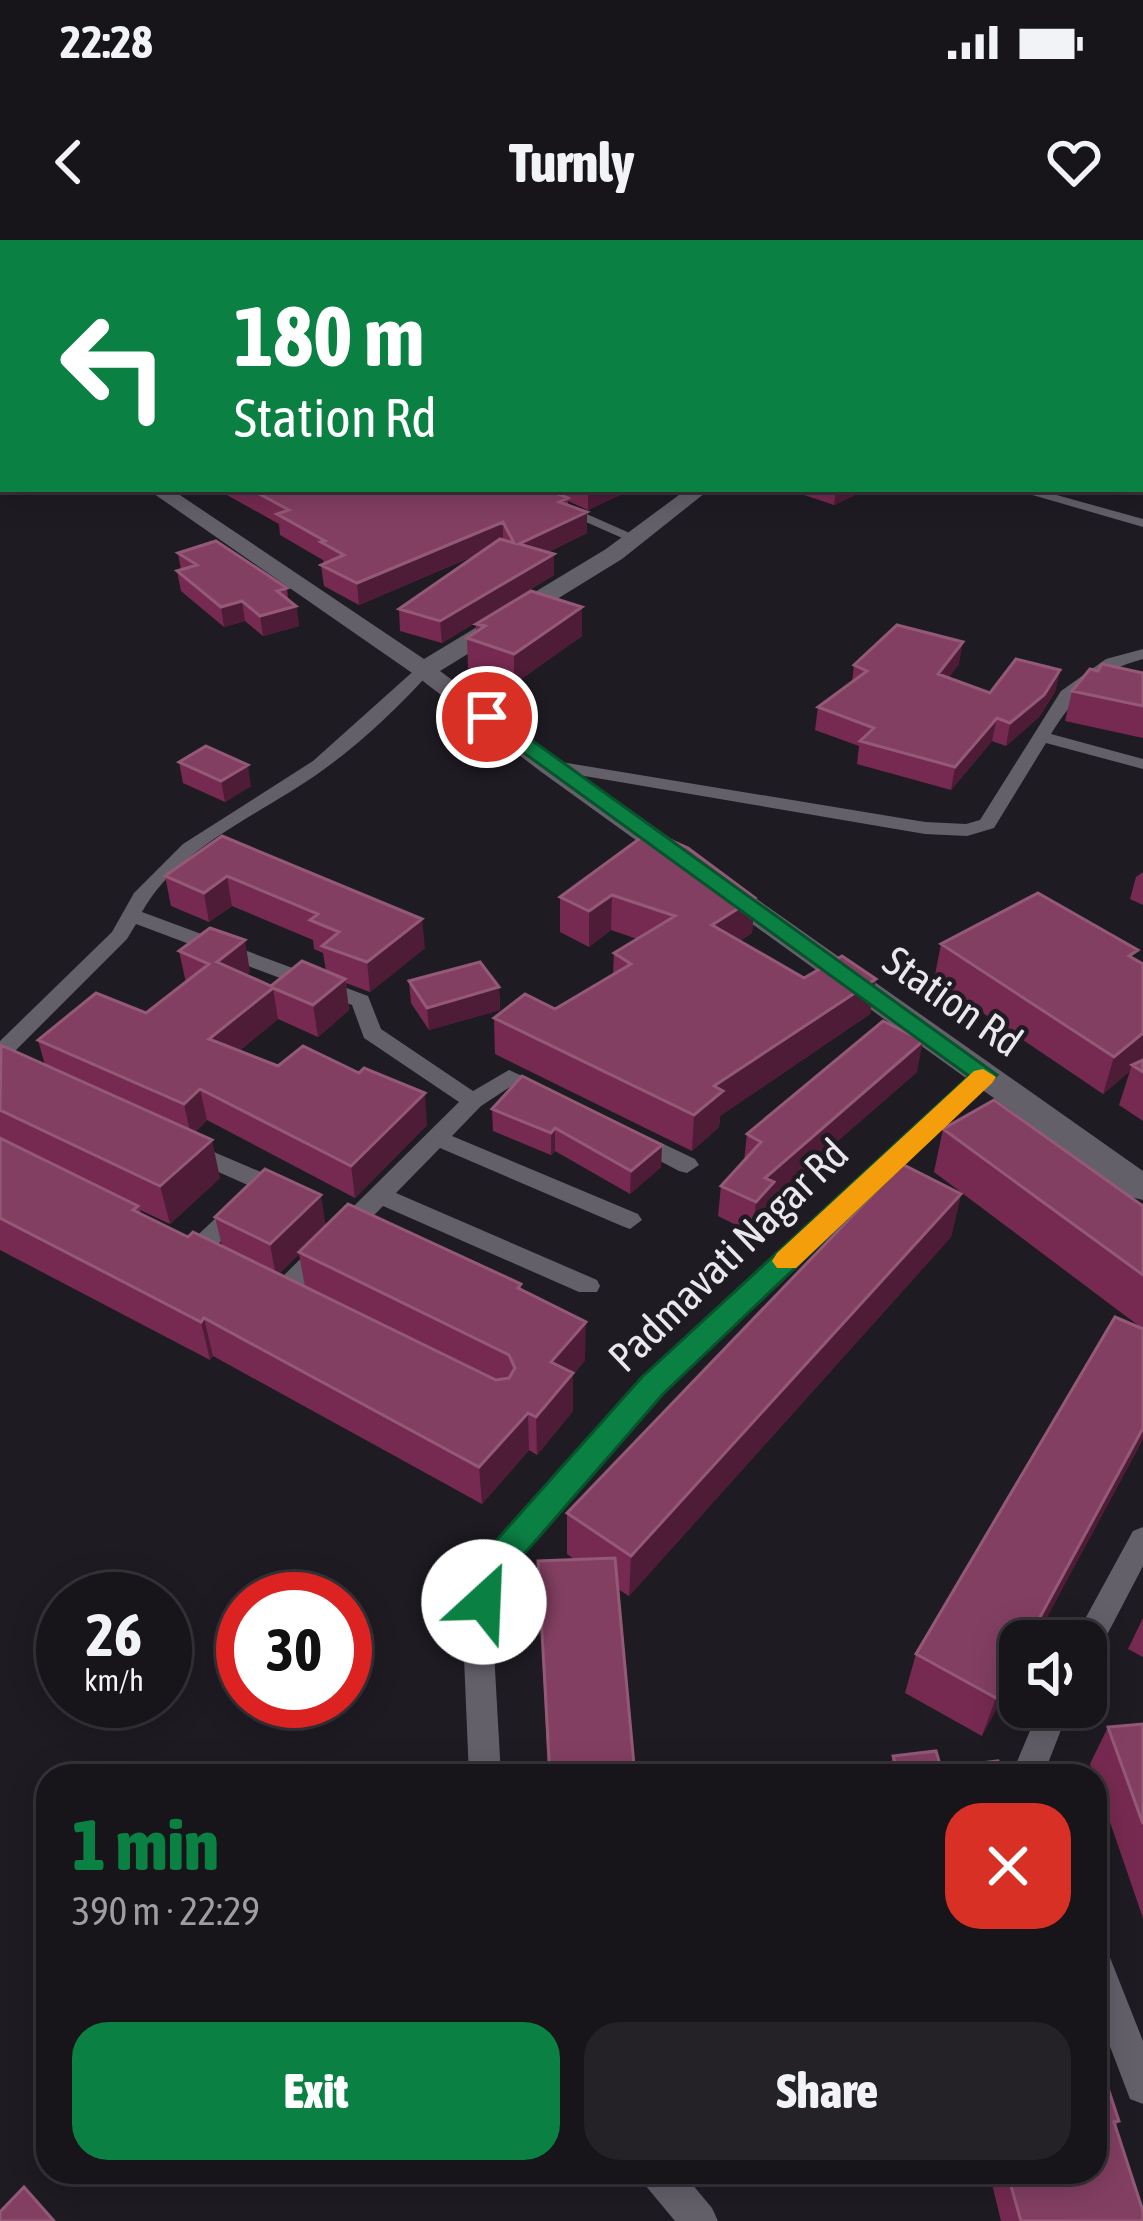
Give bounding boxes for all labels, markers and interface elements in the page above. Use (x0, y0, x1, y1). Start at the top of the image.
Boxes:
text: 22:28 (60, 16, 153, 68)
icon: back (36, 129, 102, 195)
icon: heart (1041, 129, 1107, 195)
text: Turnly (509, 132, 634, 193)
icon: left (36, 288, 192, 444)
text: 180 m (234, 288, 424, 384)
text: Station Rd (234, 387, 437, 448)
pin (436, 666, 538, 768)
icon: arrive (454, 684, 520, 750)
street label: Station Rd (875, 936, 1031, 1066)
street label: Padmavati Nagar Rd (599, 1129, 857, 1381)
position arrow (421, 1539, 547, 1665)
speed limit sign: 30 (216, 1572, 372, 1728)
text: 26 (86, 1600, 142, 1669)
map controls (999, 1620, 1107, 1728)
button: sound (999, 1620, 1107, 1728)
text: km/h (84, 1663, 144, 1697)
text: 1 min (72, 1803, 219, 1885)
button: close (945, 1803, 1071, 1929)
text: 390 m · 22:29 (72, 1889, 260, 1933)
button: Exit (72, 2022, 560, 2160)
button: Share (584, 2022, 1071, 2160)

